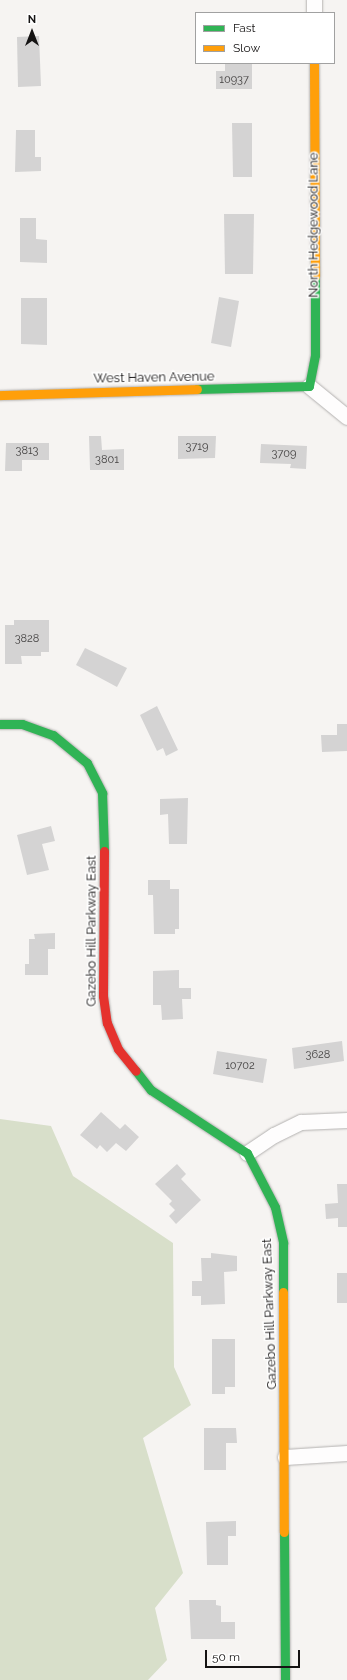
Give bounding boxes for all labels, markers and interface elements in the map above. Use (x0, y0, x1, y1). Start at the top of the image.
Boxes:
north arrow (12, 12, 52, 52)
legend (195, 12, 335, 64)
text: N (28, 13, 36, 26)
text: Fast (233, 21, 256, 35)
text: Slow (233, 41, 260, 55)
house number: 10937 (219, 73, 249, 87)
street label: North Hedgewood Lane (306, 152, 322, 298)
street label: West Haven Avenue (93, 369, 215, 387)
house number: 3719 (186, 440, 208, 454)
house number: 3813 (16, 444, 38, 458)
house number: 3709 (272, 447, 296, 461)
house number: 3801 (95, 453, 119, 467)
house number: 3828 (15, 632, 39, 646)
street label: Gazebo Hill Parkway East (84, 855, 100, 1007)
house number: 3628 (306, 1048, 330, 1062)
house number: 10702 (225, 1059, 255, 1073)
street label: Gazebo Hill Parkway East (260, 1238, 280, 1390)
scale bar (207, 1642, 302, 1668)
text: 50 m (212, 1650, 240, 1664)

